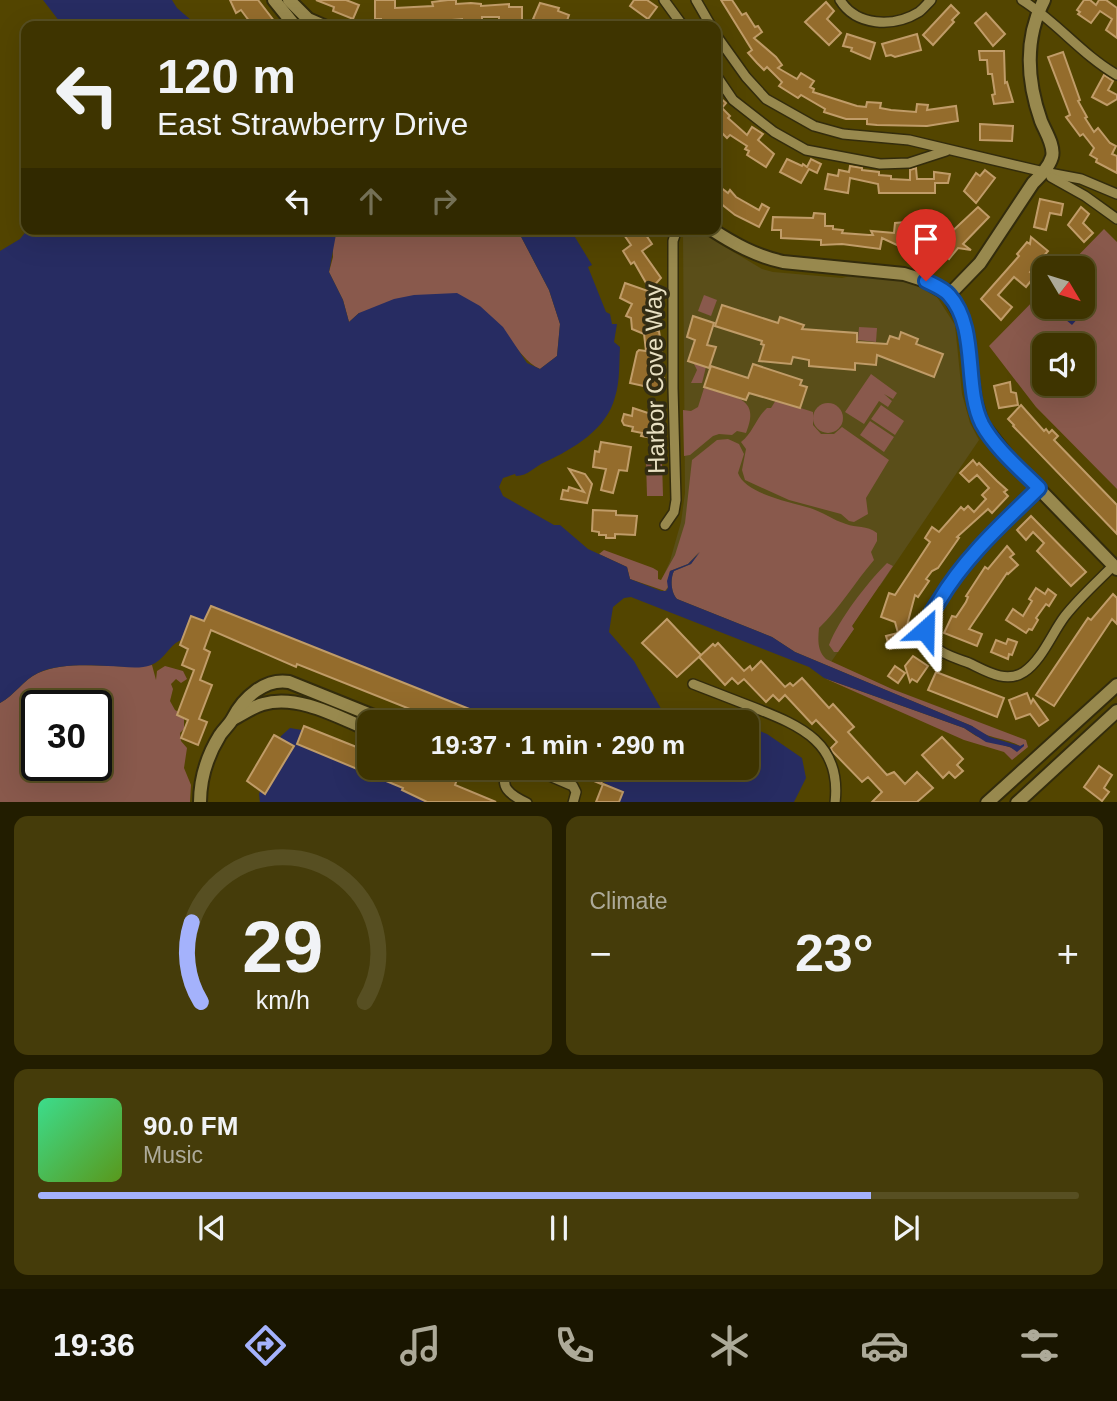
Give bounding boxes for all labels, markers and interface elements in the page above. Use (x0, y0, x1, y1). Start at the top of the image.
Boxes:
icon: left (42, 49, 133, 140)
text: 120 m (157, 49, 296, 103)
text: East Strawberry Drive (157, 106, 468, 142)
icon: left (279, 182, 317, 220)
icon: ahead (352, 182, 390, 220)
icon: right (425, 182, 463, 220)
pin (896, 209, 956, 281)
icon: arrive (907, 220, 945, 258)
north arrow (1032, 256, 1096, 318)
map controls (1032, 256, 1095, 396)
street label: Harbor Cove Way (639, 284, 670, 474)
button: sound (1032, 333, 1095, 396)
position arrow (888, 593, 962, 667)
speed limit sign: 30 (21, 690, 112, 781)
text: 19:37 · 1 min · 290 m (431, 730, 685, 760)
text: Climate (590, 888, 667, 914)
text: 29 (242, 906, 323, 987)
text: 23° (795, 924, 874, 982)
text: − (590, 933, 612, 975)
text: + (1057, 933, 1079, 975)
text: km/h (256, 985, 310, 1013)
text: 90.0 FM (143, 1111, 238, 1141)
text: Music (143, 1142, 203, 1168)
icon: previous (193, 1209, 231, 1247)
icon: pause (540, 1209, 578, 1247)
icon: next (887, 1209, 925, 1247)
icon: directions (241, 1321, 290, 1370)
icon: music (396, 1321, 445, 1370)
icon: phone (550, 1321, 599, 1370)
icon: climate (705, 1321, 754, 1370)
icon: car (860, 1321, 909, 1370)
icon: filters (1015, 1321, 1064, 1370)
text: 19:36 (53, 1327, 135, 1363)

